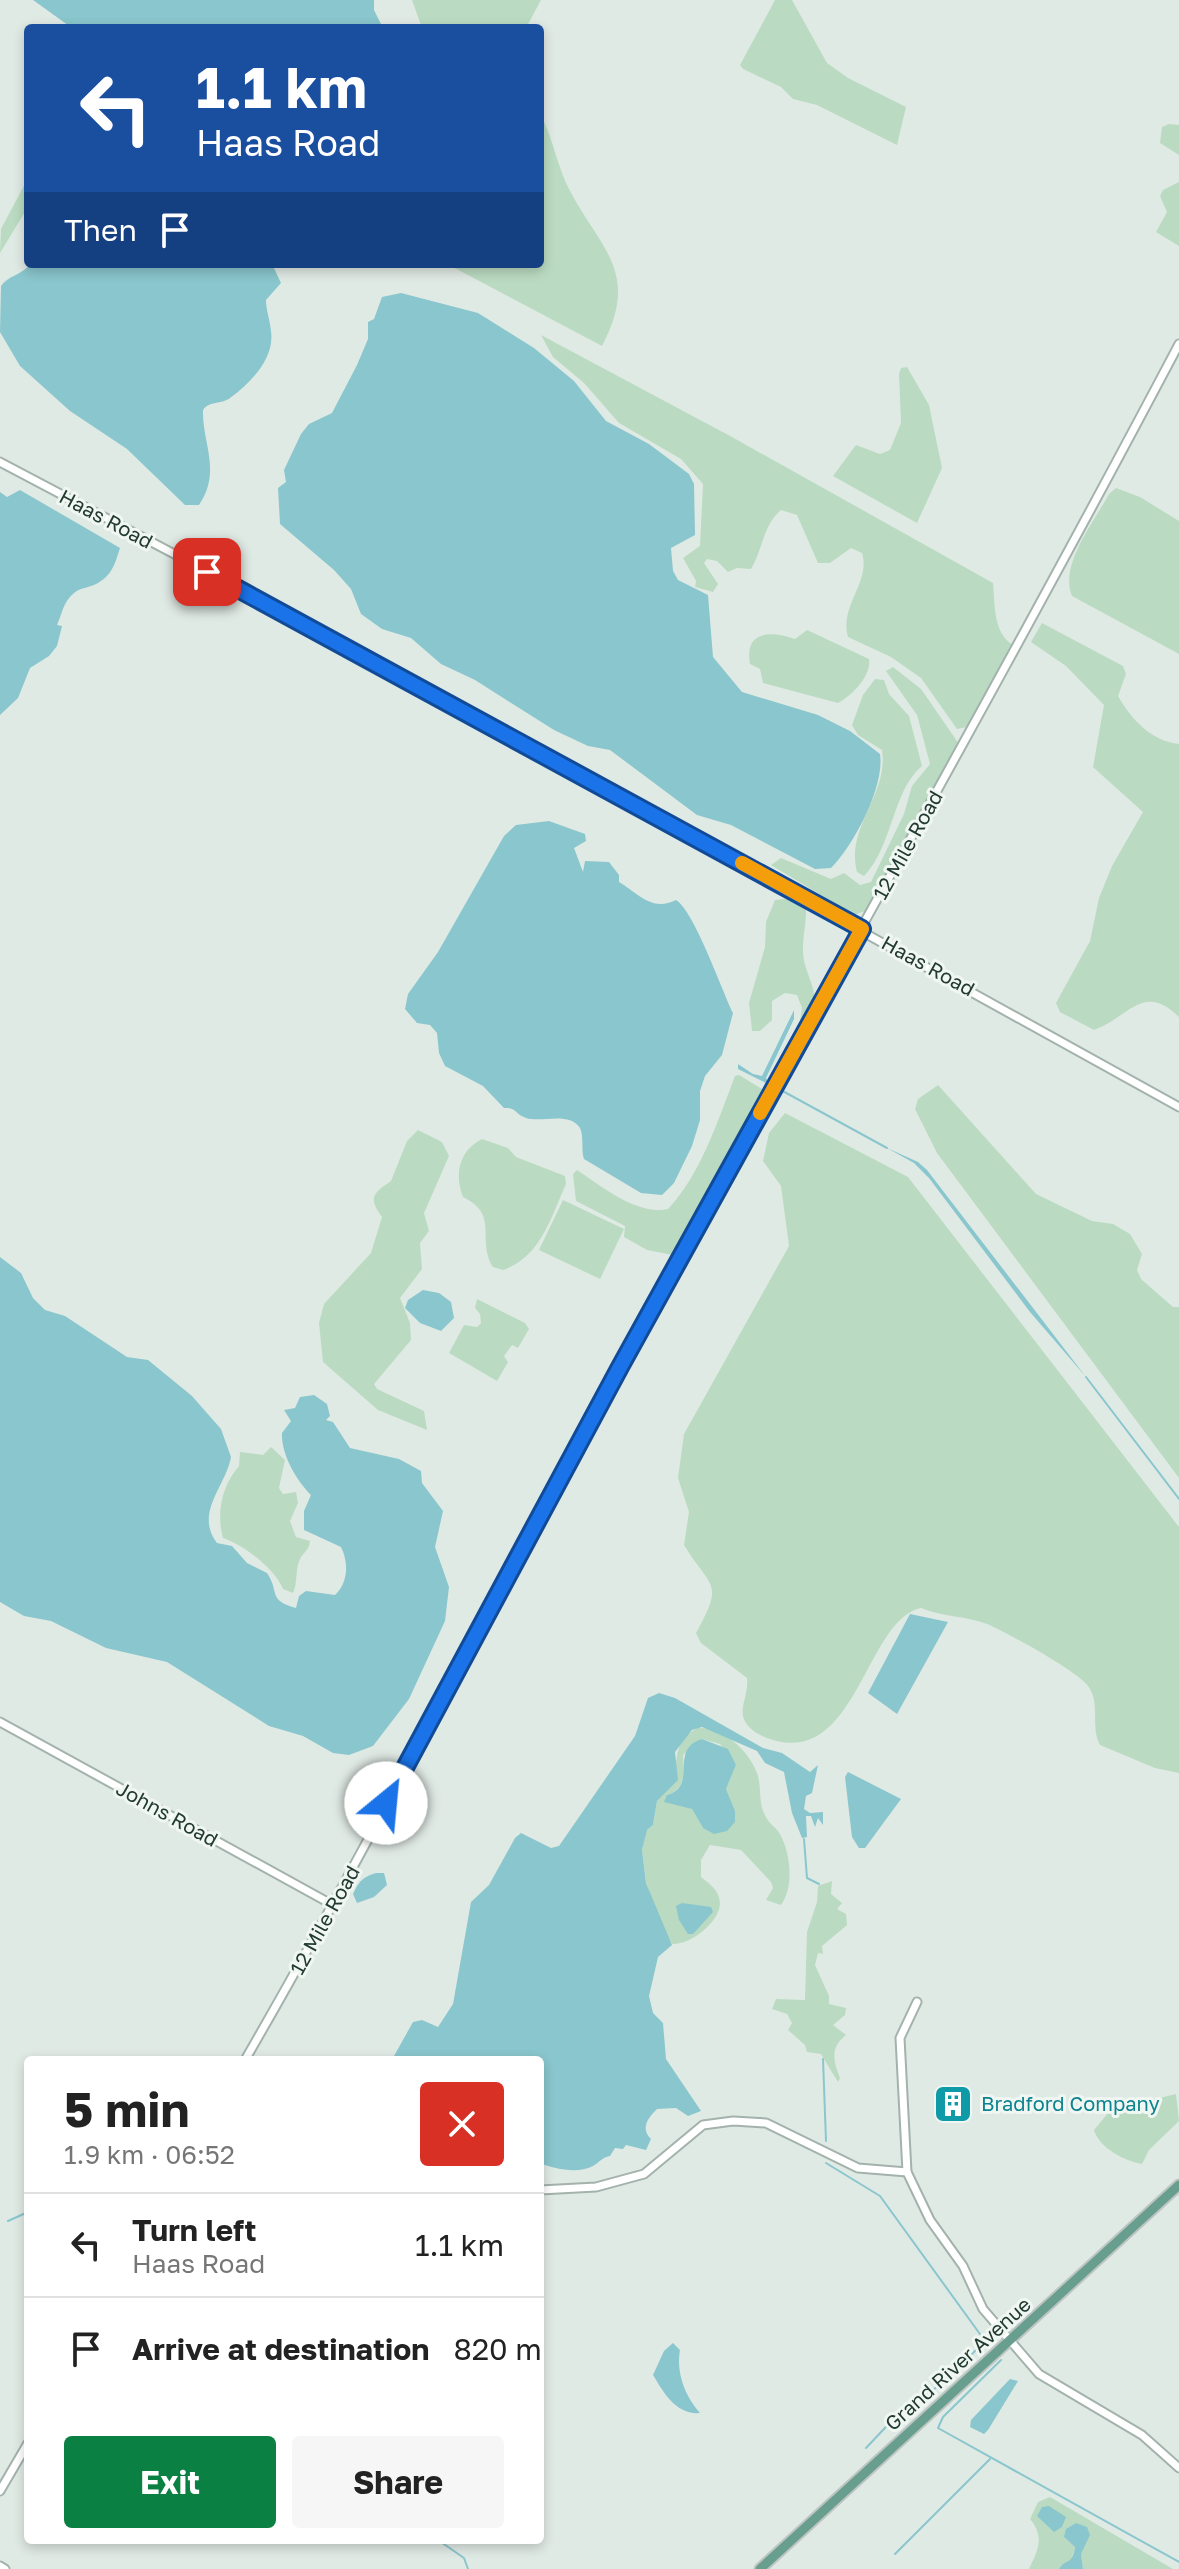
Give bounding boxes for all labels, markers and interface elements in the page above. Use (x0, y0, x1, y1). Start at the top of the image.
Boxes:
text: 1.1 km (196, 53, 367, 120)
icon: left (64, 56, 168, 160)
text: Haas Road (196, 121, 380, 164)
icon: arrive (153, 208, 197, 252)
text: Then (64, 212, 137, 248)
street label: Haas Road (56, 483, 157, 553)
pin (173, 538, 241, 606)
icon: arrive (185, 550, 229, 594)
street label: 12 Mile Road (867, 786, 947, 903)
street label: Haas Road (878, 930, 979, 1000)
position arrow (344, 1761, 428, 1845)
street label: Johns Road (113, 1775, 222, 1851)
street label: 12 Mile Road (284, 1861, 364, 1978)
text: 5 min (64, 2080, 189, 2138)
button: close (420, 2082, 504, 2166)
building icon: Bradford Company (932, 2083, 974, 2125)
place label: Bradford Company (981, 2091, 1160, 2115)
text: 1.9 km · 06:52 (64, 2139, 235, 2170)
text: Turn left (132, 2212, 257, 2248)
icon: left (64, 2223, 108, 2267)
text: 1.1 km (415, 2227, 504, 2263)
text: Haas Road (132, 2248, 265, 2279)
street label: Grand River Avenue (880, 2292, 1035, 2435)
icon: arrive (64, 2327, 108, 2371)
text: Arrive at destination (132, 2331, 429, 2367)
text: 820 m (453, 2331, 542, 2367)
button: Exit (64, 2436, 276, 2528)
button: Share (292, 2436, 504, 2528)

